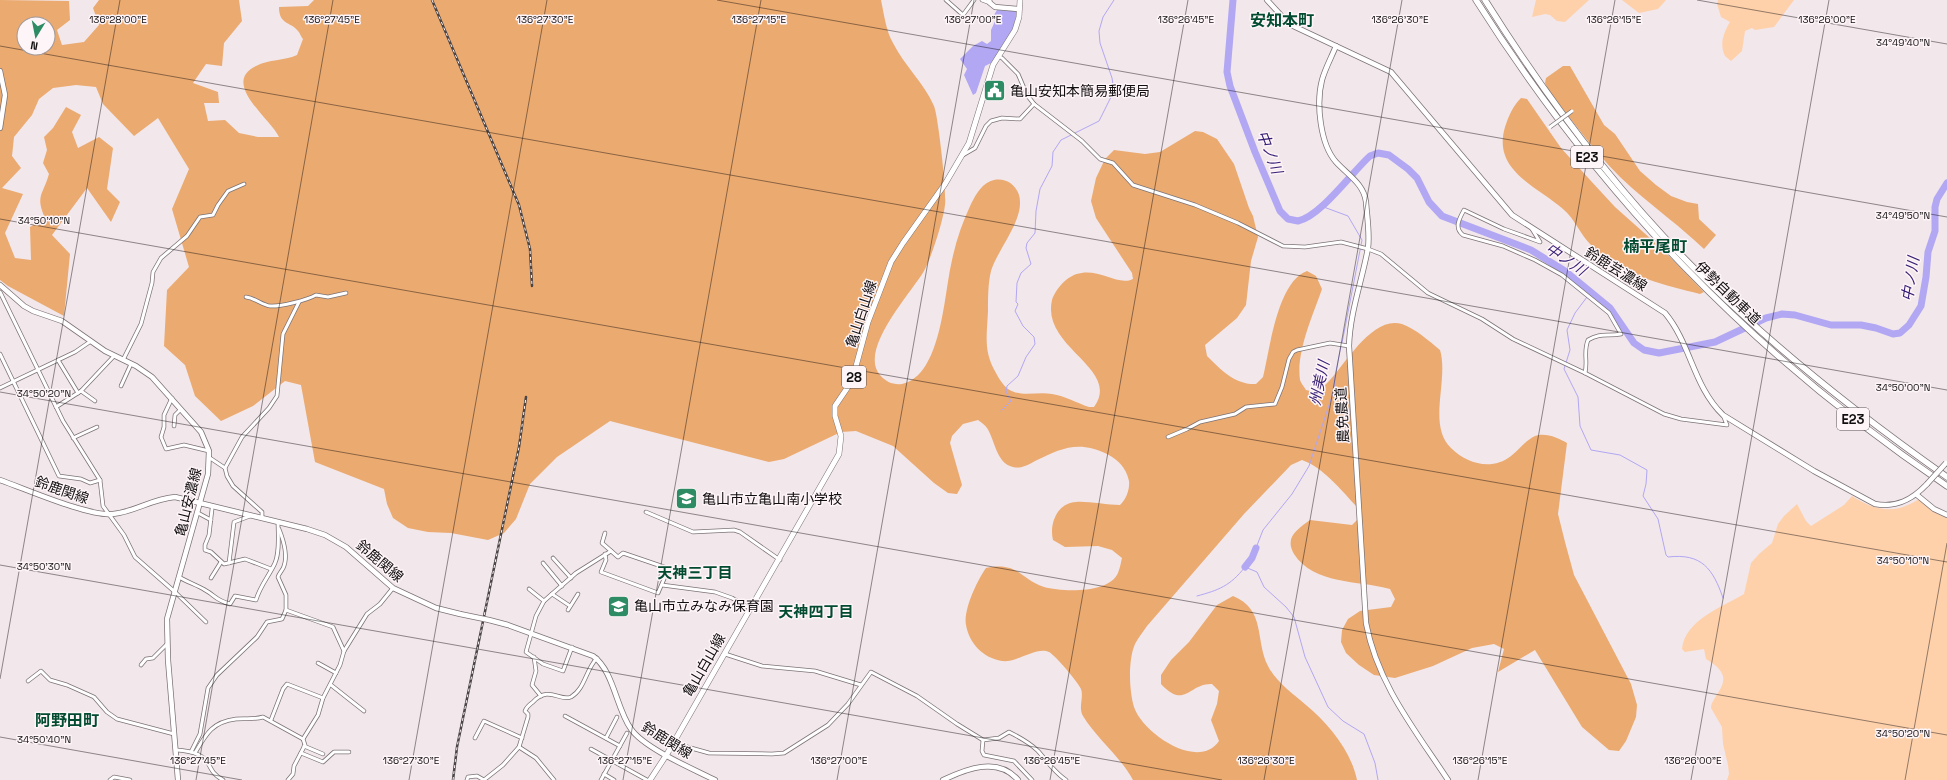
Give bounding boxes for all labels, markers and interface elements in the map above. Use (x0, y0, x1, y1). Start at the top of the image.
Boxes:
district label: 安知本町 (1250, 10, 1314, 31)
text: 136°28'00"E (89, 13, 147, 26)
text: 136°27'45"E (304, 13, 360, 26)
text: 136°27'30"E (517, 13, 574, 26)
text: 136°27'15"E (732, 13, 787, 26)
text: 136°27'00"E (945, 13, 1002, 26)
text: 136°26'45"E (1158, 13, 1215, 26)
text: 136°26'30"E (1371, 13, 1429, 26)
text: 136°26'15"E (1587, 13, 1642, 26)
text: 136°26'00"E (1798, 13, 1856, 26)
north arrow (16, 16, 56, 56)
text: 34°49'40"N (1876, 36, 1930, 49)
text: N (29, 38, 39, 53)
public building icon: 亀山安知本簡易郵便局 (982, 78, 1008, 104)
place label: 亀山安知本簡易郵便局 (1010, 82, 1150, 100)
water label: 中ノ川 (1253, 128, 1288, 178)
road number: E23 (1571, 146, 1603, 168)
text: 34°49'50"N (1876, 209, 1930, 222)
text: 34°50'10"N (18, 214, 70, 227)
district label: 楠平尾町 (1623, 236, 1687, 257)
water label: 中ノ川 (1542, 239, 1592, 281)
street label: 鈴鹿芸濃線 (1582, 243, 1650, 295)
water label: 中ノ川 (1897, 253, 1923, 303)
street label: 伊勢自動車道 (1692, 257, 1764, 329)
street label: 亀山白山線 (842, 278, 880, 350)
water label: 州美川 (1305, 357, 1333, 407)
road number: 28 (842, 366, 866, 388)
text: 34°50'00"N (1876, 381, 1930, 394)
text: 34°50'20"N (17, 387, 71, 400)
street label: 農免農道 (1332, 387, 1352, 443)
road number: E23 (1837, 408, 1869, 430)
street label: 亀山安濃線 (171, 466, 205, 538)
street label: 鈴鹿関線 (33, 472, 91, 508)
school or university icon: 亀山市立亀山南小学校 (674, 486, 700, 512)
place label: 亀山市立亀山南小学校 (702, 490, 842, 508)
street label: 鈴鹿関線 (353, 536, 407, 586)
text: 34°50'10"N (1877, 554, 1929, 567)
text: 34°50'30"N (17, 560, 71, 573)
district label: 天神三丁目 (657, 563, 733, 582)
school or university icon: 亀山市立みなみ保育園 (606, 593, 632, 619)
place label: 亀山市立みなみ保育園 (634, 597, 774, 615)
district label: 天神四丁目 (778, 602, 854, 621)
street label: 亀山白山線 (679, 630, 729, 700)
district label: 阿野田町 (35, 710, 99, 731)
street label: 鈴鹿関線 (638, 718, 696, 762)
text: 34°50'20"N (1876, 727, 1930, 740)
text: 34°50'40"N (17, 733, 71, 746)
text: 136°27'45"E (170, 754, 226, 767)
text: 136°27'30"E (383, 754, 440, 767)
text: 136°27'15"E (598, 754, 653, 767)
text: 136°27'00"E (811, 754, 868, 767)
text: 136°26'45"E (1024, 754, 1081, 767)
text: 136°26'30"E (1237, 754, 1295, 767)
text: 136°26'15"E (1453, 754, 1508, 767)
text: 136°26'00"E (1664, 754, 1722, 767)

